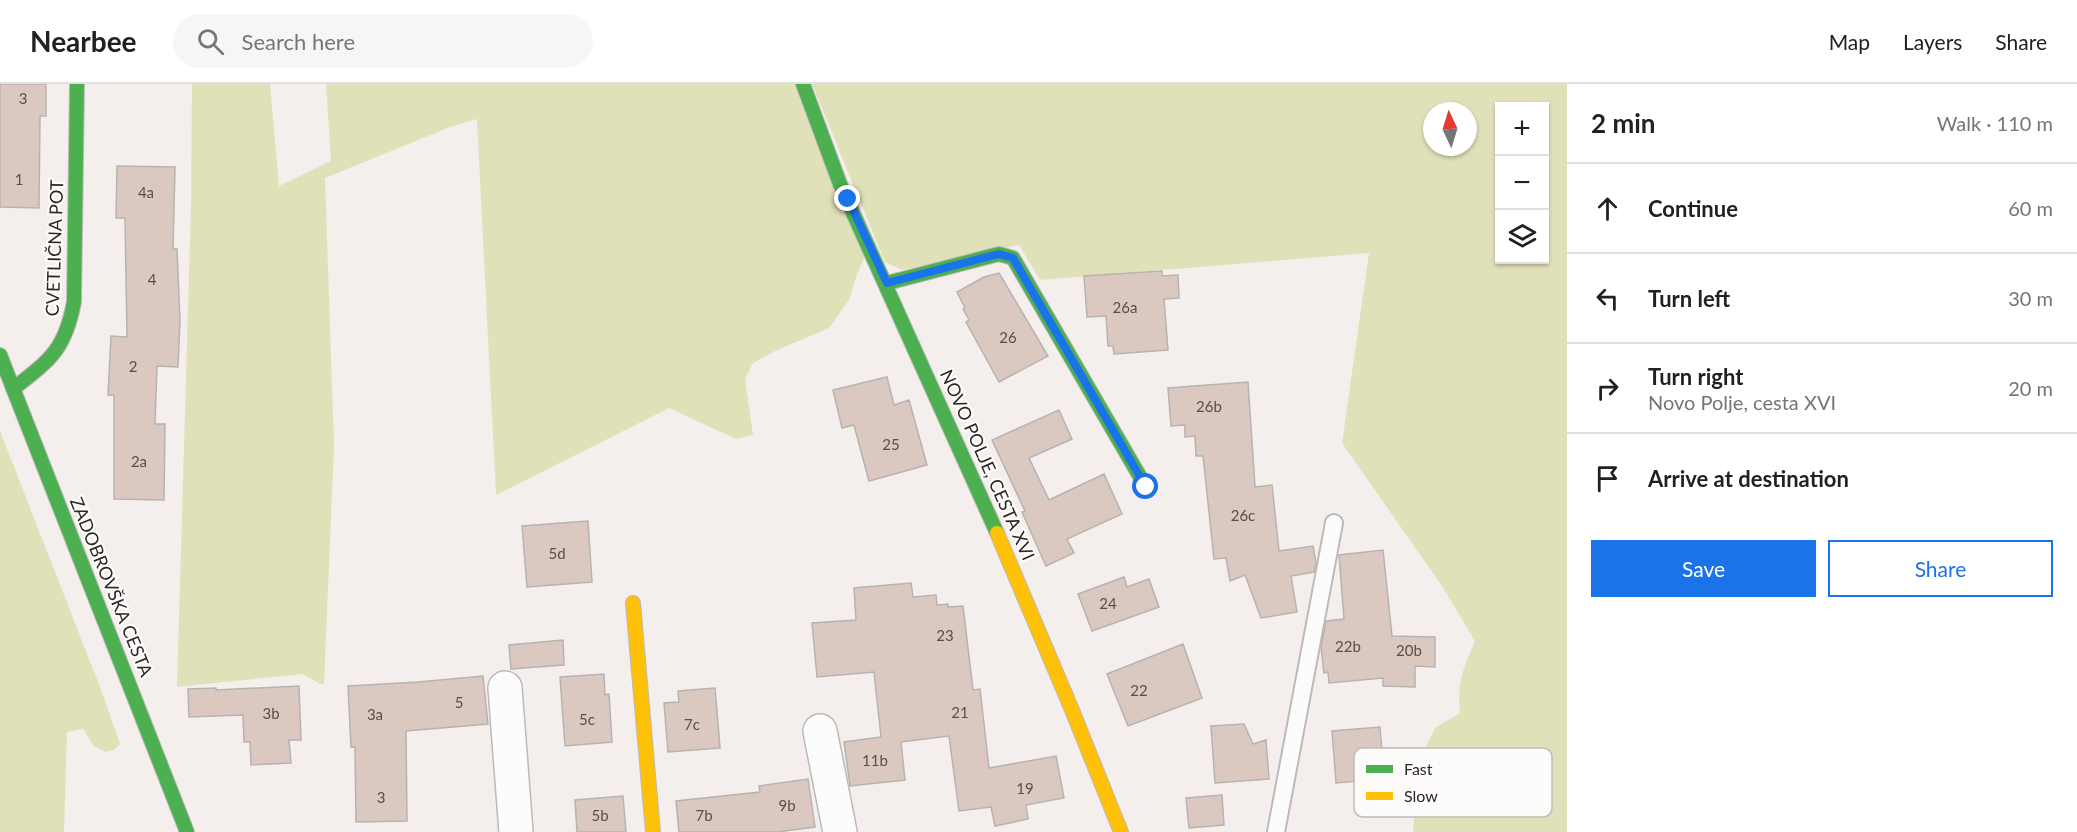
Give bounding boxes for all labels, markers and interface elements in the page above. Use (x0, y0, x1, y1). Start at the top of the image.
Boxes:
search box (173, 14, 593, 68)
text: Nearbee (30, 24, 137, 58)
icon: search (194, 25, 227, 58)
text: Search here (242, 28, 355, 55)
text: Map (1829, 29, 1870, 54)
text: Layers (1903, 29, 1962, 54)
text: Share (1995, 29, 2047, 54)
house number: 3 (19, 89, 27, 107)
north arrow (1423, 102, 1477, 156)
map controls (1495, 102, 1549, 264)
button: + (1495, 102, 1549, 156)
text: 2 min (1591, 107, 1655, 139)
text: Walk · 110 m (1937, 111, 2053, 135)
button: − (1495, 156, 1549, 210)
house number: 1 (15, 170, 23, 188)
street label: CVETLIČNA POT (41, 179, 67, 317)
house number: 4a (138, 183, 154, 201)
route end (834, 185, 860, 211)
icon: ahead (1591, 192, 1624, 225)
text: Continue (1648, 195, 1738, 222)
text: 60 m (2008, 196, 2053, 220)
button: layers (1495, 210, 1549, 264)
house number: 4 (148, 270, 157, 288)
icon: left (1591, 282, 1624, 315)
text: Turn left (1648, 285, 1730, 312)
text: 30 m (2008, 286, 2053, 310)
house number: 26a (1113, 298, 1137, 316)
house number: 26 (999, 328, 1017, 346)
house number: 2 (129, 357, 137, 375)
text: Turn right (1648, 363, 1743, 390)
street label: NOVO POLJE, CESTA XVI (936, 366, 1040, 563)
icon: right (1591, 372, 1624, 405)
text: 20 m (2008, 376, 2053, 400)
text: Novo Polje, cesta XVI (1648, 390, 1836, 414)
house number: 26b (1196, 397, 1222, 415)
house number: 25 (882, 435, 900, 453)
house number: 2a (131, 452, 147, 470)
icon: arrive (1591, 462, 1624, 495)
text: Arrive at destination (1648, 465, 1849, 492)
route start (1132, 473, 1158, 499)
street label: ZADOBROVŠKA CESTA (66, 494, 158, 680)
house number: 26c (1231, 506, 1255, 524)
button: Save (1591, 540, 1816, 597)
button: Share (1828, 540, 2053, 597)
house number: 5d (548, 544, 566, 562)
house number: 24 (1099, 594, 1117, 612)
house number: 23 (936, 626, 954, 644)
house number: 22b (1335, 637, 1361, 655)
house number: 20b (1396, 641, 1422, 659)
house number: 22 (1130, 681, 1148, 699)
house number: 5 (455, 693, 463, 711)
house number: 21 (951, 703, 969, 721)
house number: 3b (262, 704, 280, 722)
house number: 3a (367, 705, 383, 723)
house number: 5c (579, 710, 595, 728)
house number: 7c (684, 715, 700, 733)
legend (1354, 748, 1552, 817)
house number: 11b (862, 751, 888, 769)
text: Fast (1404, 759, 1433, 778)
house number: 19 (1016, 779, 1034, 797)
text: Slow (1404, 786, 1438, 805)
house number: 3 (377, 788, 385, 806)
house number: 9b (778, 796, 796, 814)
house number: 5b (591, 806, 609, 824)
house number: 7b (695, 806, 713, 824)

